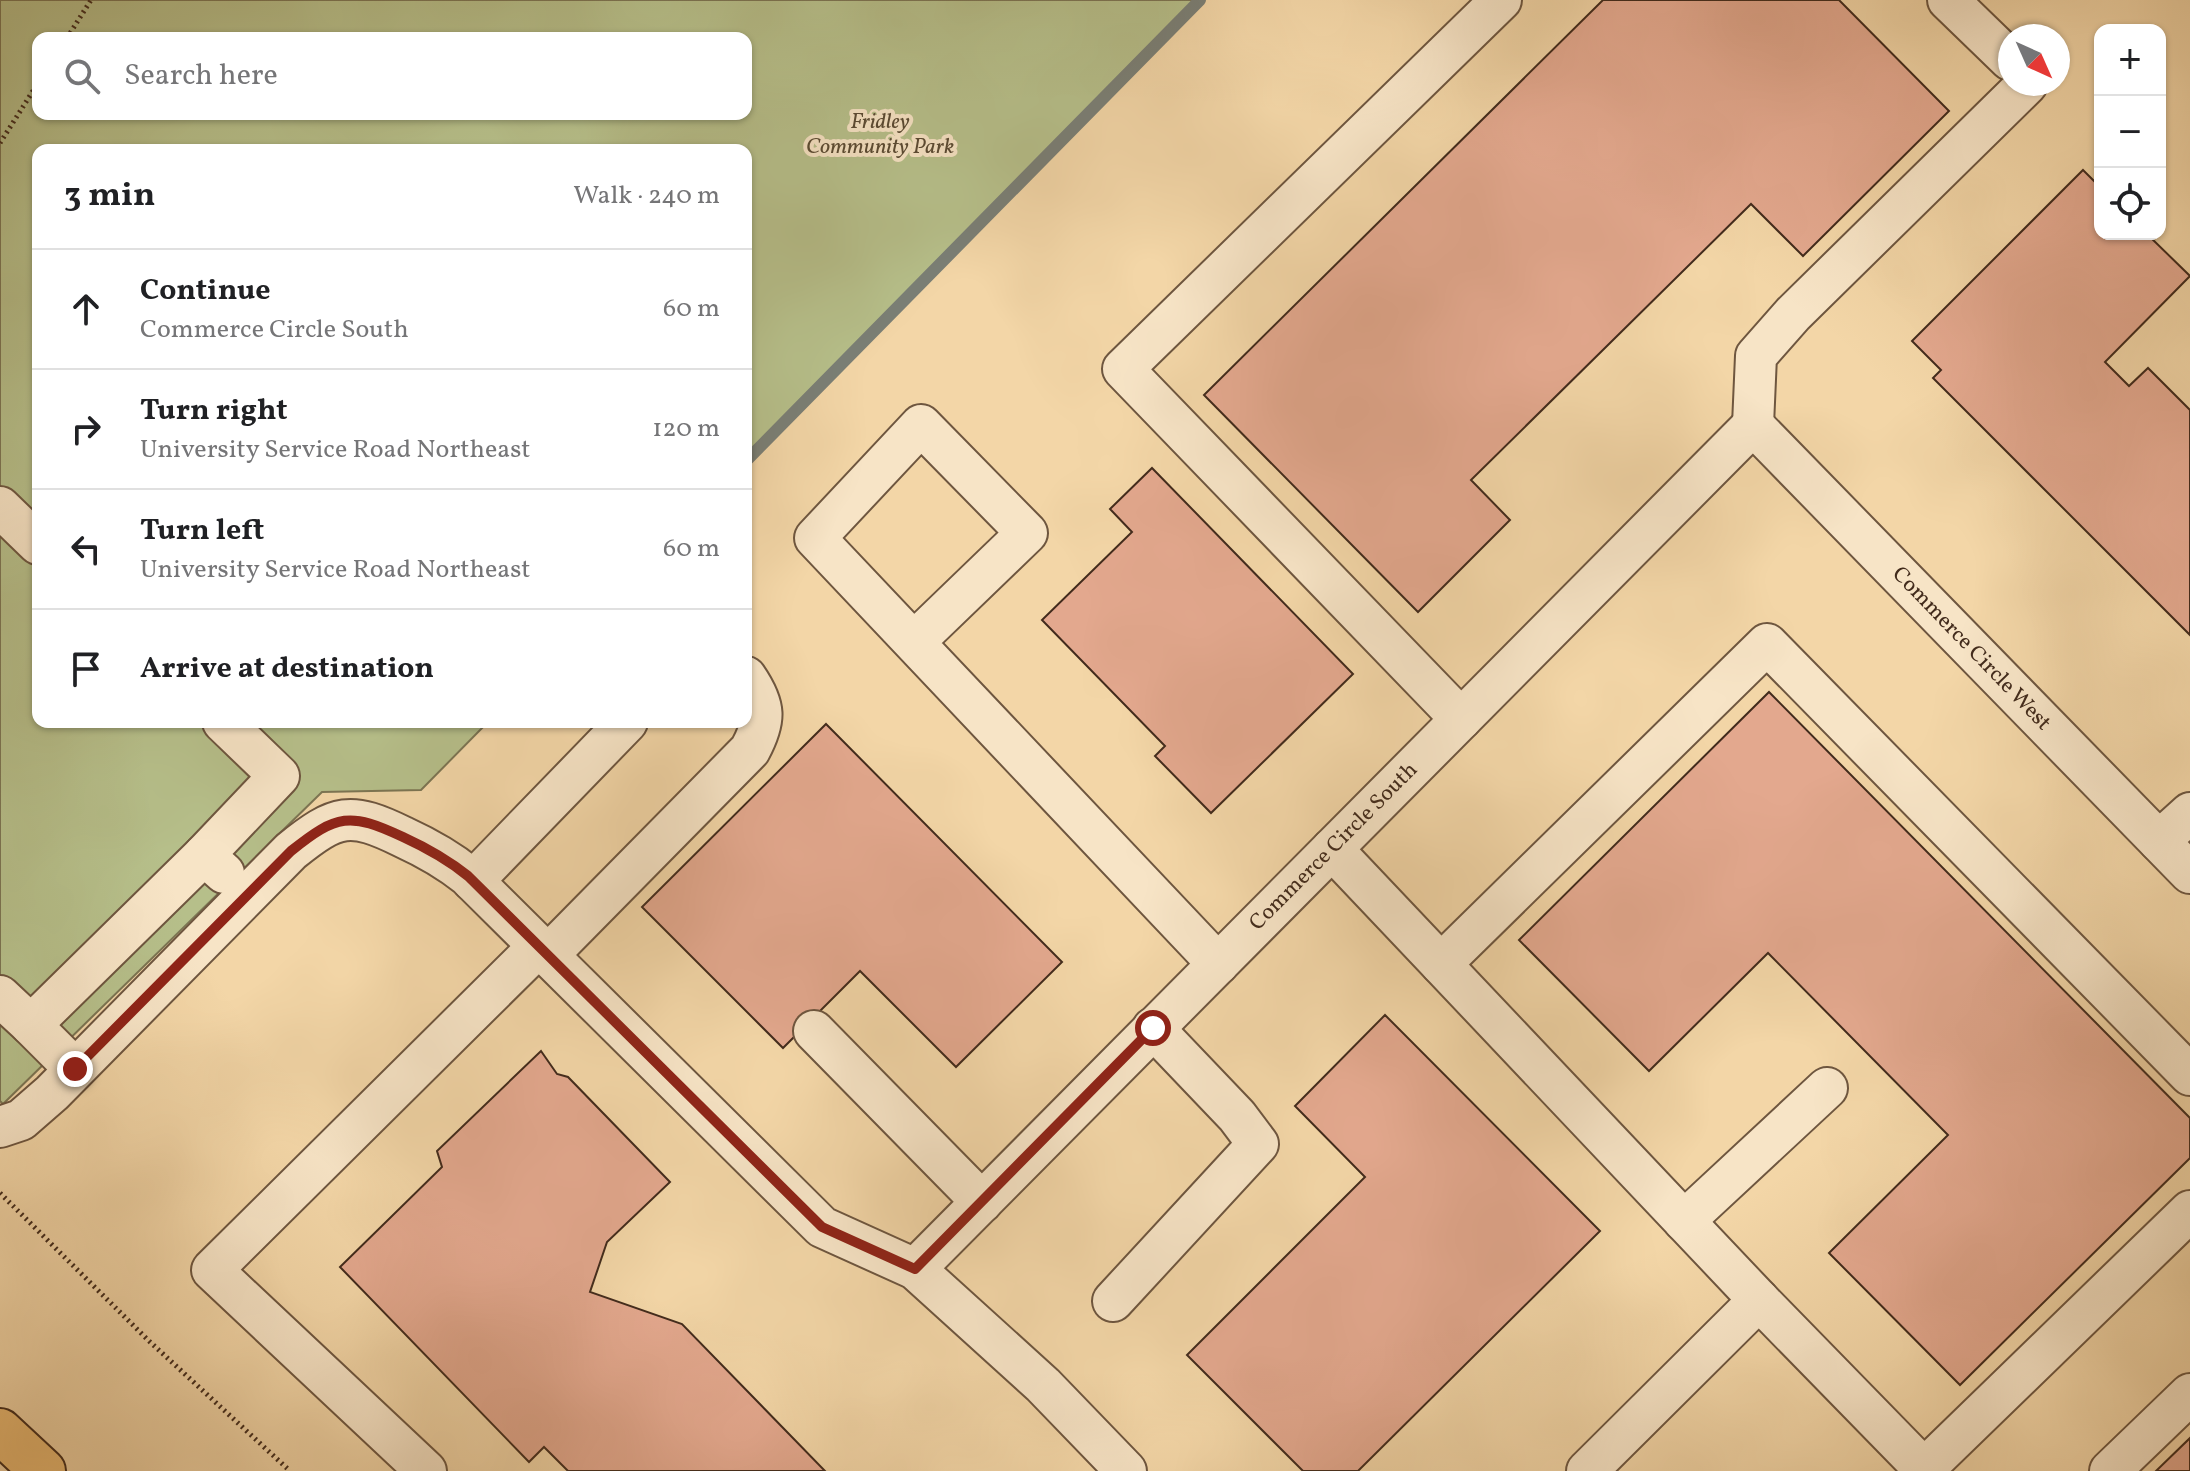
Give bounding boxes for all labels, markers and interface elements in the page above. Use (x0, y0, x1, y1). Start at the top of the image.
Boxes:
north arrow (1998, 24, 2070, 96)
map controls (2094, 24, 2166, 240)
button: + (2094, 24, 2166, 96)
search box (32, 32, 752, 120)
icon: search (60, 54, 104, 98)
text: Search here (124, 55, 278, 97)
button: − (2094, 96, 2166, 168)
park label: Fridley Community Park (806, 107, 954, 163)
button: locate (2094, 168, 2166, 240)
text: 3 min (64, 173, 155, 220)
text: Walk · 240 m (573, 178, 720, 214)
text: Continue (140, 270, 271, 312)
icon: ahead (64, 287, 108, 331)
text: 60 m (663, 291, 720, 327)
text: Commerce Circle South (140, 312, 409, 348)
text: Turn right (140, 390, 288, 432)
icon: right (64, 407, 108, 451)
text: 120 m (652, 411, 720, 447)
text: University Service Road Northeast (140, 432, 531, 468)
text: Turn left (140, 510, 264, 552)
icon: left (64, 527, 108, 571)
text: 60 m (663, 531, 720, 567)
text: University Service Road Northeast (140, 552, 531, 588)
street label: Commerce Circle West (1884, 560, 2058, 738)
icon: arrive (64, 647, 108, 691)
text: Arrive at destination (140, 648, 434, 690)
street label: Commerce Circle South (1243, 756, 1425, 938)
route start (1135, 1010, 1171, 1046)
route end (57, 1051, 93, 1087)

